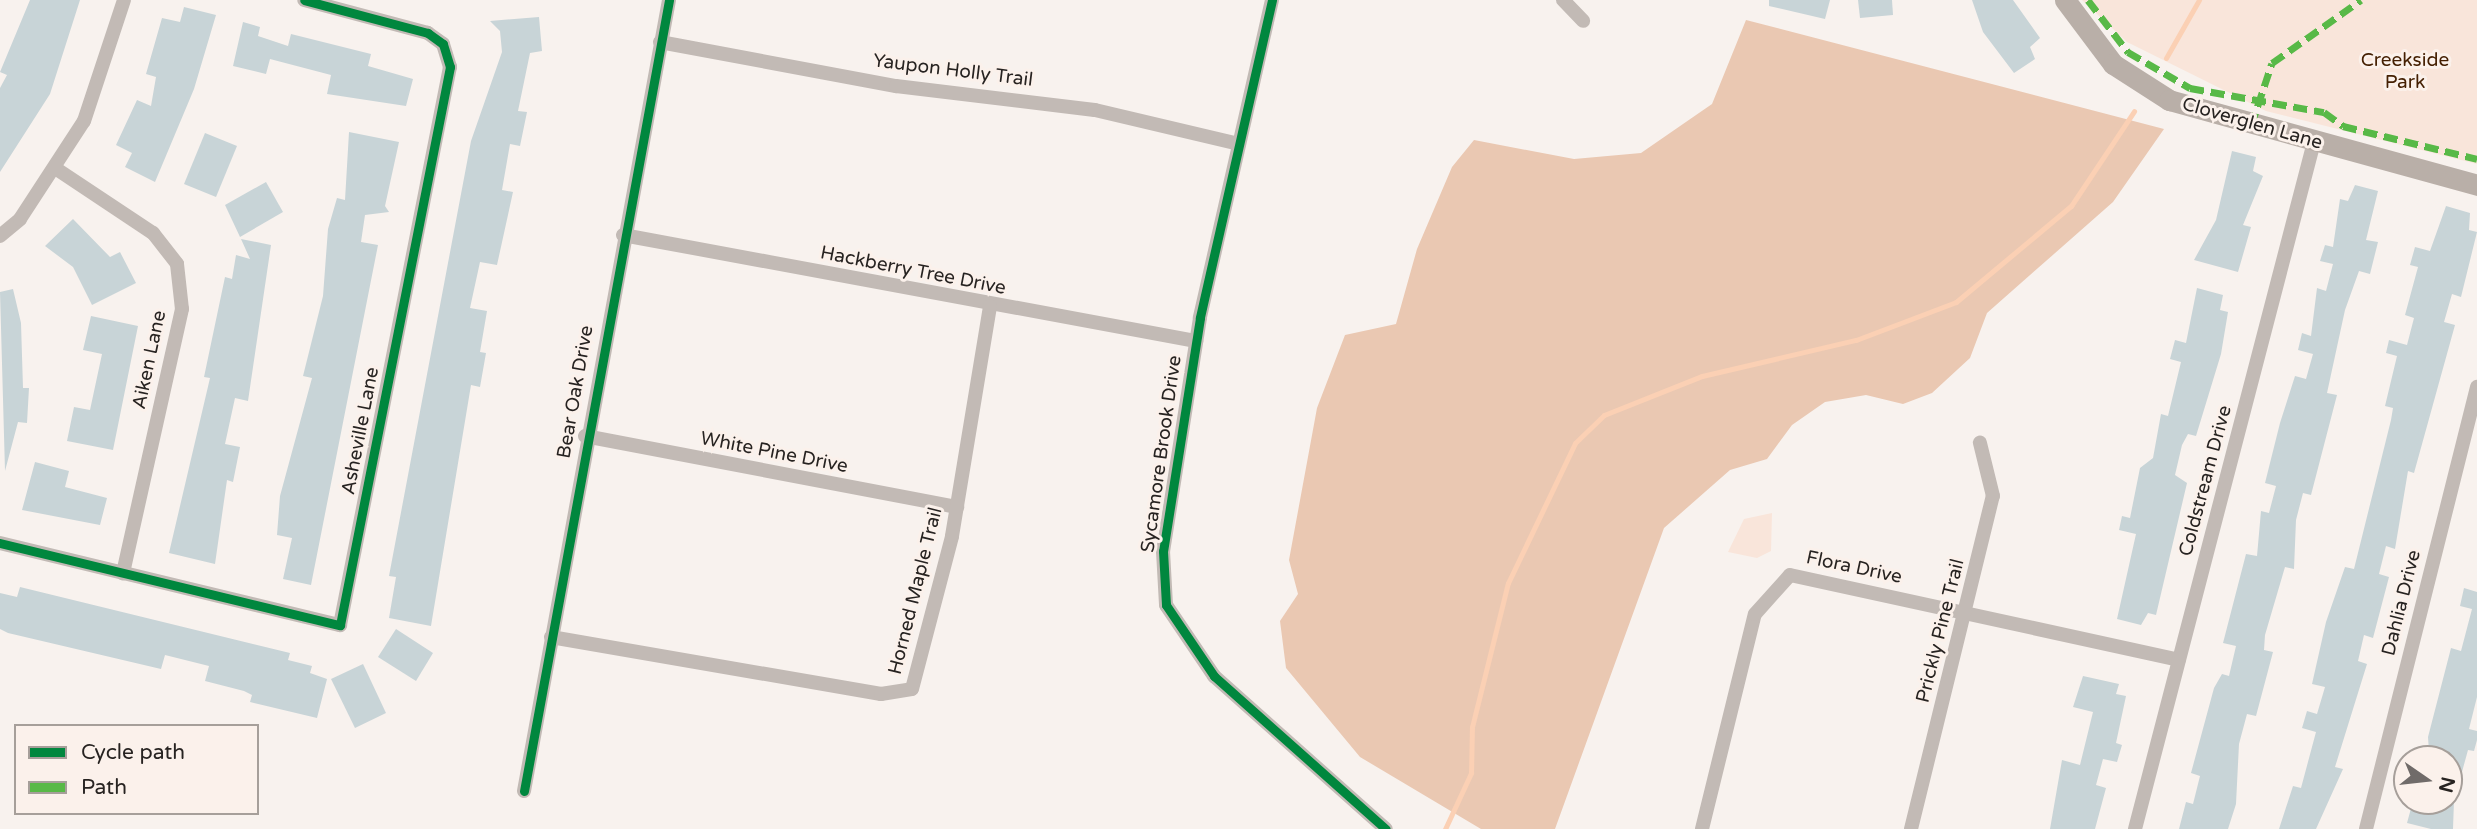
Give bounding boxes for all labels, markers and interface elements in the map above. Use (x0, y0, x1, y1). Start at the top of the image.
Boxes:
street label: Yaupon Holly Trail (872, 50, 1034, 92)
park label: Creekside Park (2361, 50, 2449, 94)
street label: Cloverglen Lane (2179, 93, 2325, 155)
street label: Hackberry Tree Drive (818, 242, 1008, 300)
street label: Aiken Lane (128, 309, 172, 411)
street label: Bear Oak Drive (553, 324, 599, 460)
street label: Sycamore Brook Drive (1137, 354, 1187, 554)
street label: Asheville Lane (337, 365, 385, 497)
street label: Coldstream Drive (2175, 403, 2237, 559)
street label: White Pine Drive (698, 428, 850, 478)
street label: Horned Maple Trail (884, 505, 948, 677)
street label: Flora Drive (1804, 547, 1904, 589)
street label: Dahlia Drive (2378, 548, 2426, 658)
street label: Prickly Pine Trail (1912, 557, 1970, 705)
legend (14, 724, 259, 815)
text: Cycle path (81, 740, 185, 765)
north arrow (2393, 745, 2463, 815)
text: Path (81, 775, 127, 800)
text: N (2434, 775, 2459, 795)

